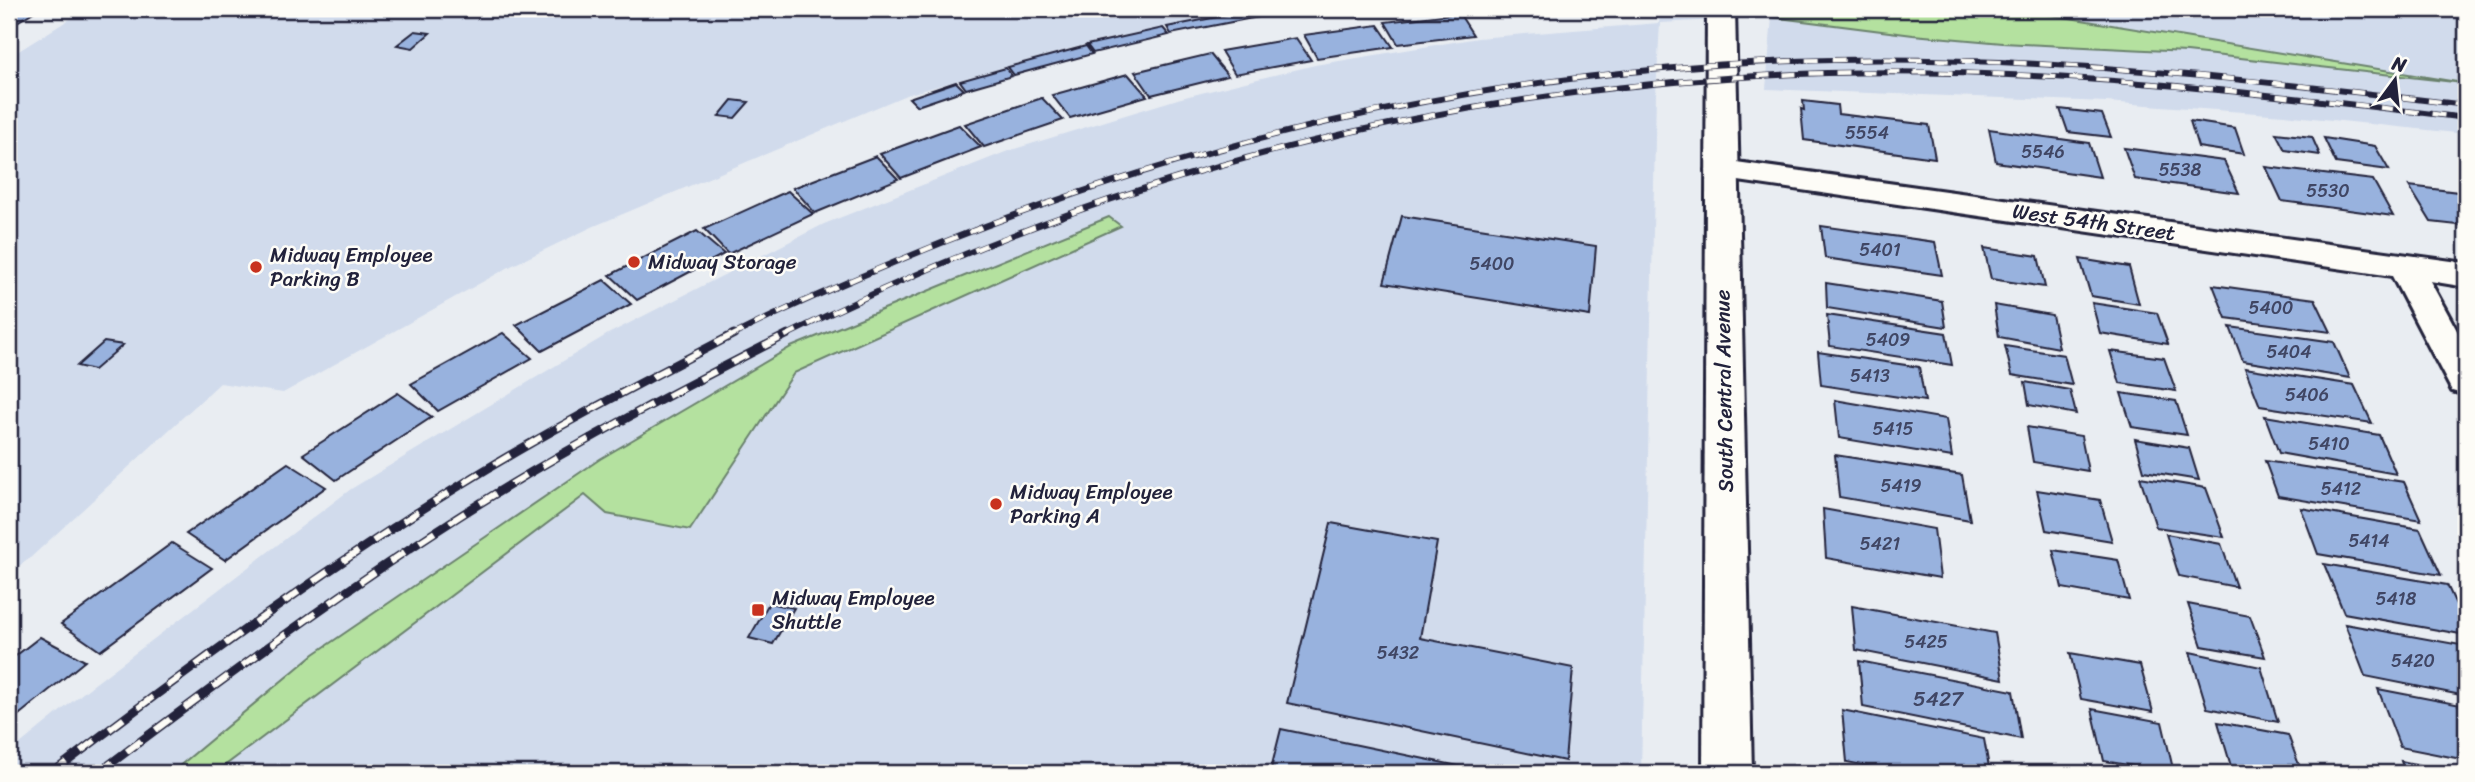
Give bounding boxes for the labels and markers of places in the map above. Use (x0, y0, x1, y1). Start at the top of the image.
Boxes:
place label: Midway Employee Parking B (270, 236, 433, 298)
place label: Midway Storage (648, 243, 797, 281)
marker: Midway Storage (626, 254, 642, 270)
marker: Midway Employee Parking B (248, 259, 264, 275)
place label: Midway Employee Parking A (1010, 473, 1173, 535)
marker: Midway Employee Parking A (988, 496, 1004, 512)
place label: Midway Employee Shuttle (772, 579, 935, 641)
marker: Midway Employee Shuttle (750, 602, 766, 618)

